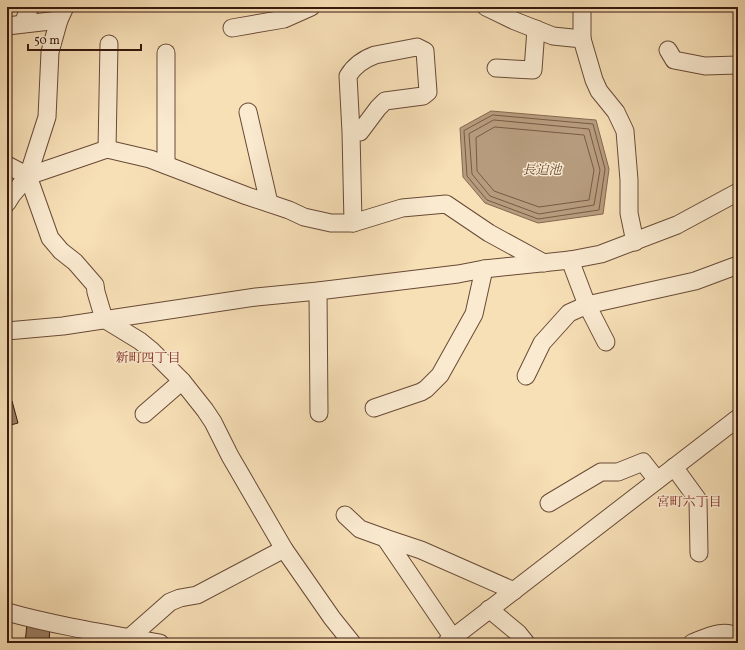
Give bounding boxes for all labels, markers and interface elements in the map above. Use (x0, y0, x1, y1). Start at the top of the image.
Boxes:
scale bar (28, 26, 141, 52)
text: 50 m (34, 33, 60, 49)
water label: 長迫池 (522, 162, 563, 180)
district label: 新町四丁目 (115, 350, 181, 368)
district label: 宮町六丁目 (656, 494, 722, 512)

